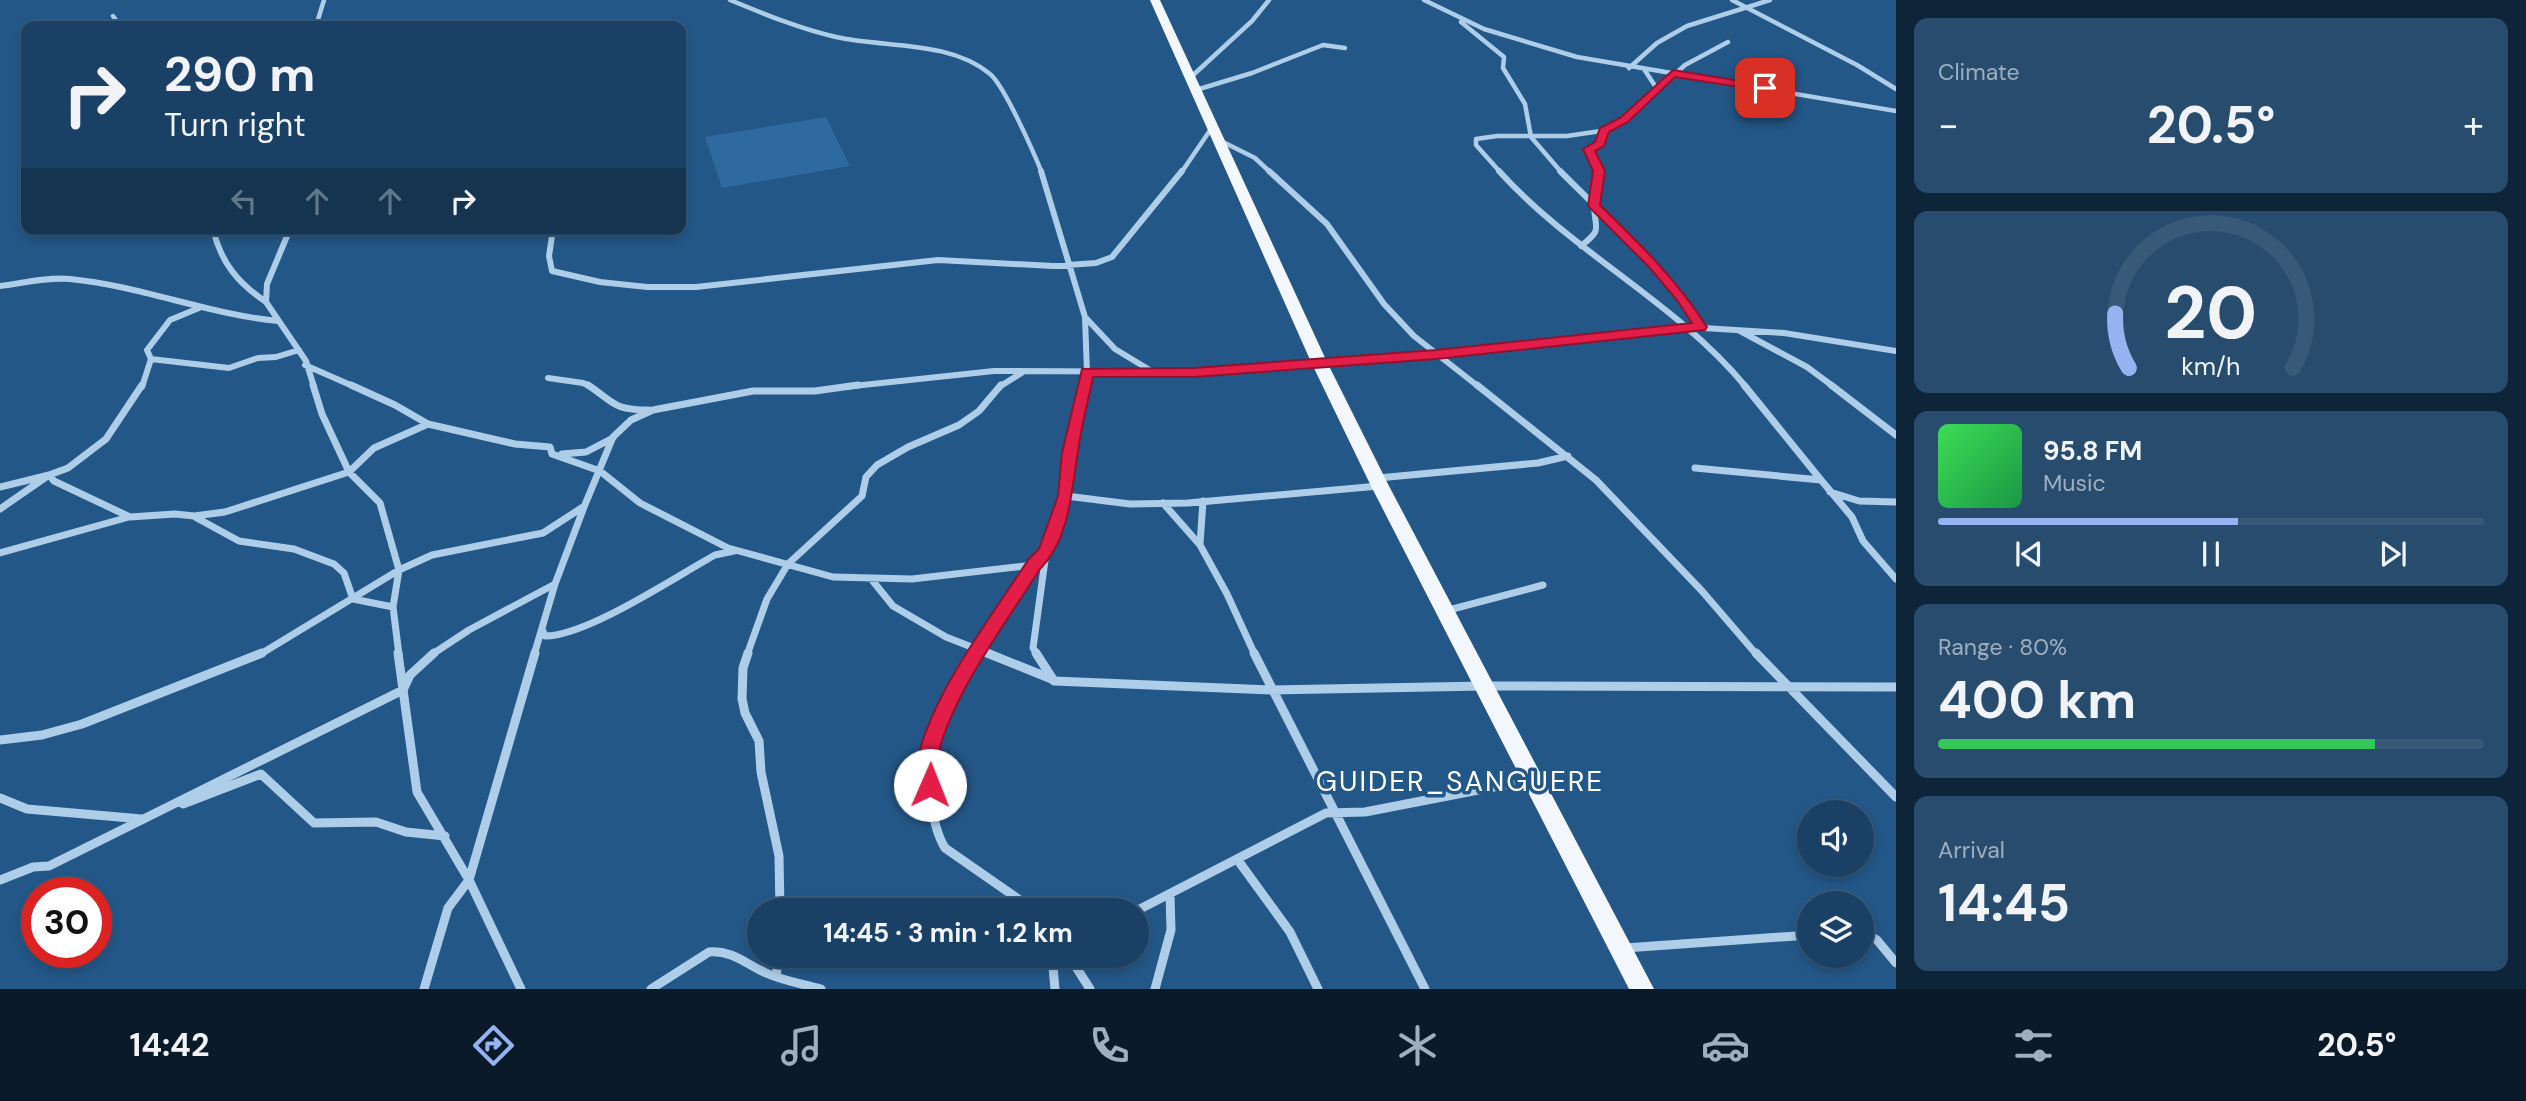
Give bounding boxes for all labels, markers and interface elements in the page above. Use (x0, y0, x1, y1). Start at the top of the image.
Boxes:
text: 290 m (164, 42, 315, 106)
icon: right (49, 49, 140, 140)
text: Climate (1938, 57, 2020, 87)
pin (1735, 58, 1795, 118)
icon: arrive (1746, 69, 1784, 107)
text: 20.5° (2147, 91, 2275, 159)
text: − (1938, 100, 1959, 150)
text: + (2463, 100, 2484, 150)
text: Turn right (164, 104, 306, 146)
icon: left (225, 182, 263, 220)
icon: ahead (298, 182, 336, 220)
icon: ahead (371, 182, 409, 220)
icon: right (444, 182, 482, 220)
text: 20 (2165, 266, 2257, 361)
text: km/h (2181, 350, 2241, 383)
text: 95.8 FM (2043, 434, 2142, 468)
text: Music (2043, 468, 2106, 498)
icon: previous (2010, 535, 2048, 573)
icon: pause (2192, 535, 2230, 573)
icon: next (2374, 535, 2412, 573)
text: Range · 80% (1938, 632, 2067, 662)
text: 400 km (1938, 666, 2136, 734)
position arrow (893, 748, 967, 822)
district label: GUIDER_SANGUERE (1316, 763, 1604, 800)
map controls (1797, 800, 1874, 968)
button: sound (1797, 800, 1874, 877)
text: Arrival (1938, 835, 2005, 865)
text: 14:45 (1938, 869, 2070, 937)
speed limit sign: 30 (21, 877, 112, 968)
button: layers (1797, 891, 1874, 968)
text: 14:45 · 3 min · 1.2 km (823, 916, 1073, 950)
icon: directions (469, 1021, 518, 1070)
icon: music (777, 1021, 826, 1070)
icon: phone (1085, 1021, 1134, 1070)
icon: climate (1393, 1021, 1442, 1070)
icon: car (1701, 1021, 1750, 1070)
icon: filters (2009, 1021, 2058, 1070)
text: 14:42 (130, 1024, 209, 1066)
text: 20.5° (2317, 1024, 2396, 1066)

